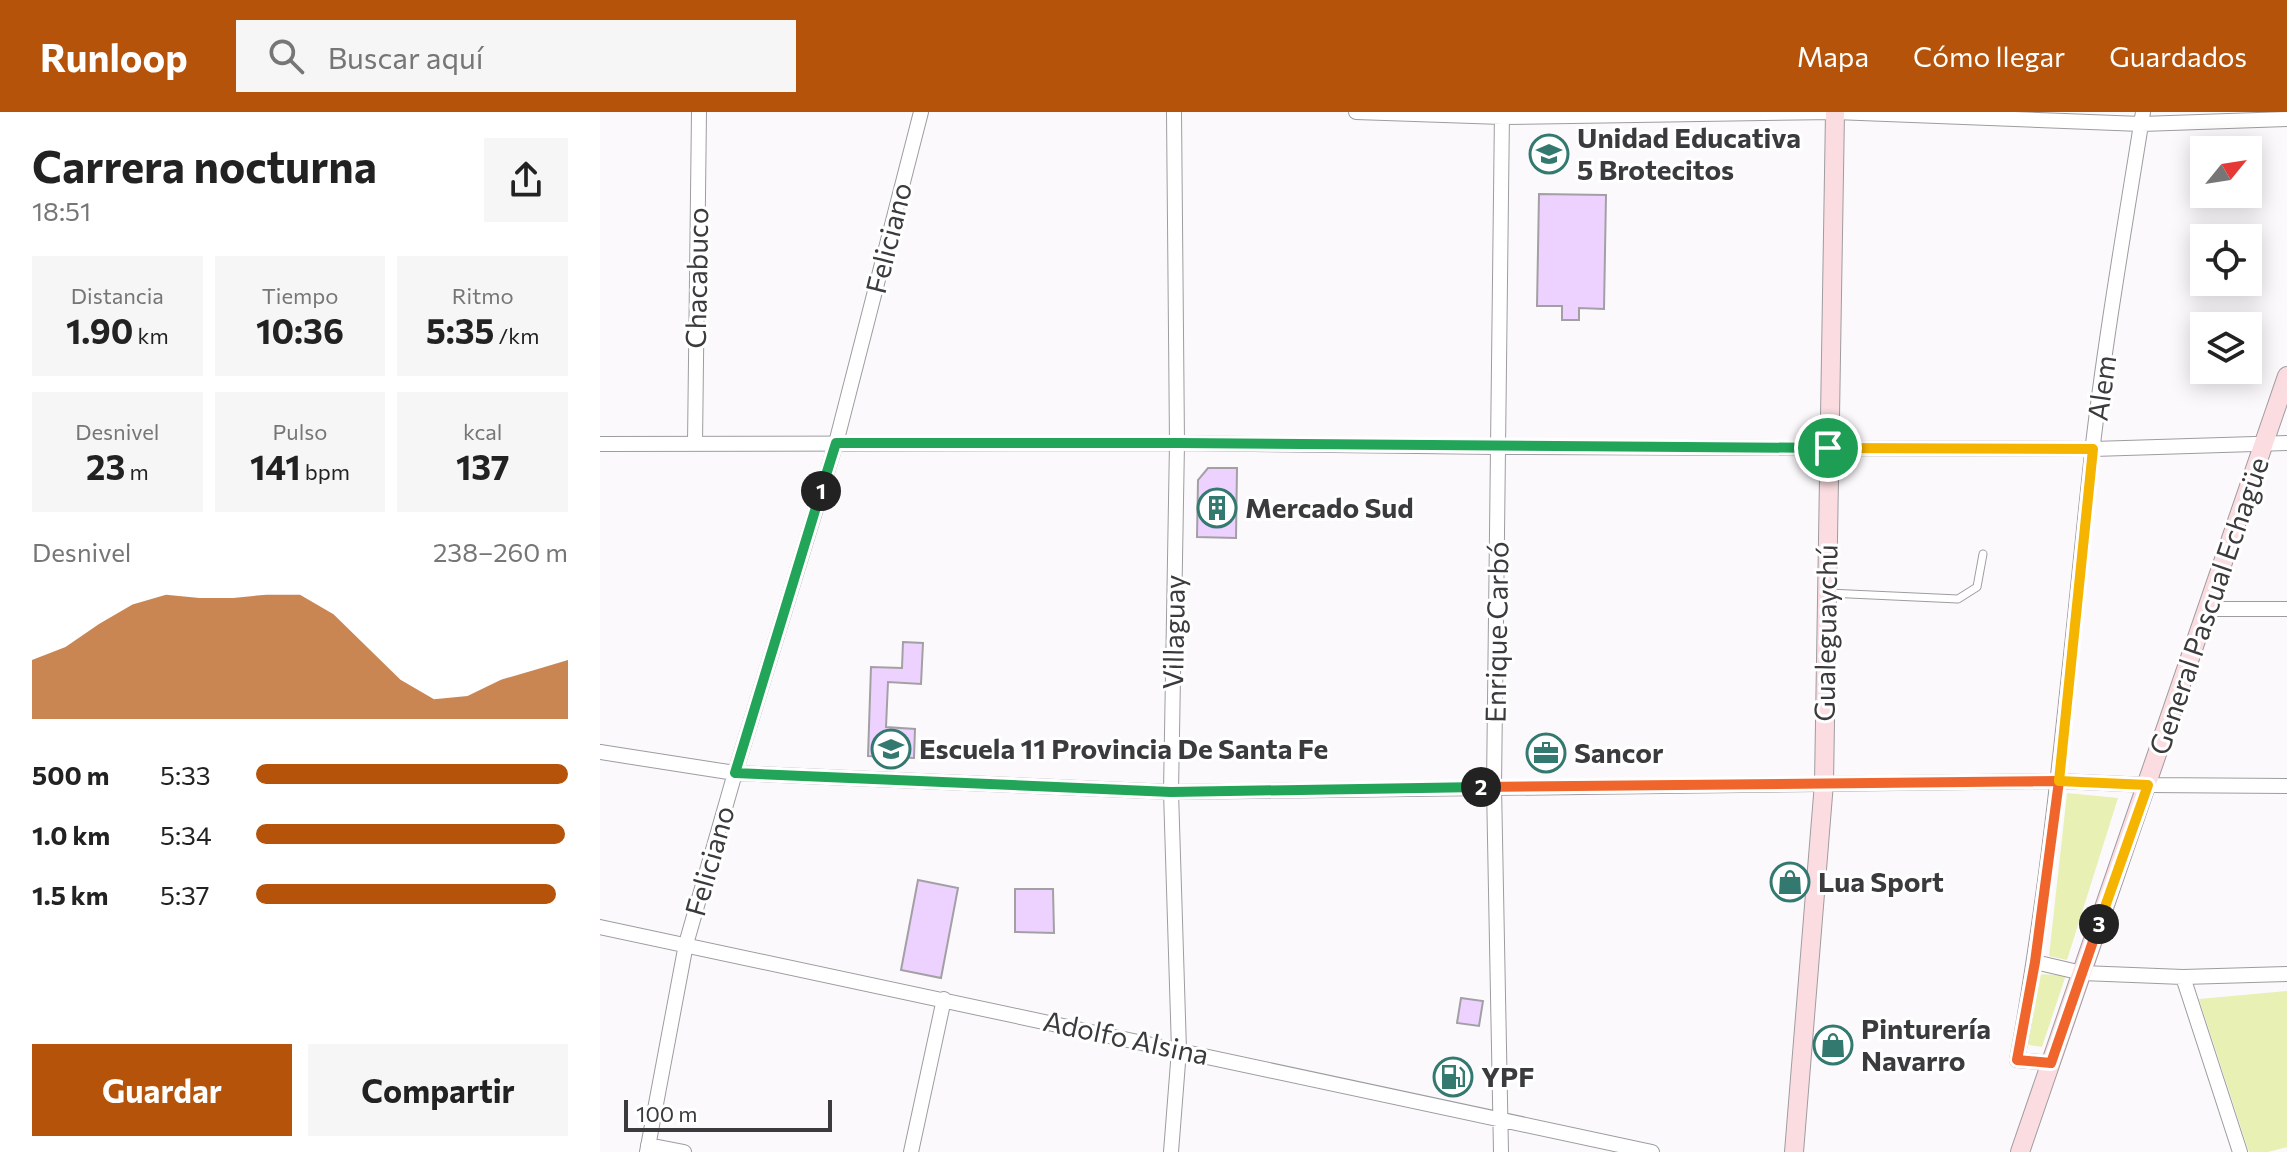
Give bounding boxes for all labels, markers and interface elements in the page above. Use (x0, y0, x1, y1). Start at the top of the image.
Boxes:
search box (236, 20, 796, 92)
text: Runloop (40, 33, 188, 80)
icon: search (264, 34, 308, 78)
text: Buscar aquí (328, 38, 483, 75)
text: Mapa (1797, 39, 1869, 73)
text: Cómo llegar (1913, 39, 2065, 73)
text: Guardados (2109, 39, 2247, 73)
place label: Unidad Educativa 5 Brotecitos (1577, 120, 1801, 186)
school or university icon: Unidad Educativa 5 Brotecitos (1528, 133, 1570, 175)
north arrow (2190, 136, 2262, 208)
map controls (2190, 136, 2262, 384)
text: Carrera nocturna (32, 138, 377, 192)
button: share (484, 138, 568, 222)
street label: Feliciano (858, 179, 918, 297)
text: 18:51 (32, 195, 91, 226)
street label: Chacabuco (678, 207, 714, 349)
button: locate (2190, 224, 2262, 296)
text: Distancia (71, 282, 164, 309)
text: Tiempo (262, 282, 338, 309)
text: Ritmo (452, 282, 514, 309)
text: 1.90 (66, 309, 133, 351)
text: 10:36 (256, 309, 344, 351)
text: 5:35 (426, 309, 494, 351)
button: layers (2190, 312, 2262, 384)
text: km (133, 322, 169, 349)
text: /km (494, 322, 539, 349)
street label: Alem (2080, 353, 2122, 423)
pin (1794, 414, 1862, 482)
text: Desnivel (75, 418, 159, 445)
text: Pulso (273, 418, 327, 445)
text: kcal (463, 418, 502, 445)
icon: arrive (1806, 426, 1850, 470)
text: 23 (86, 445, 125, 487)
text: 141 (250, 445, 301, 487)
text: 137 (456, 445, 509, 487)
street label: General Pascual Echagüe (2141, 452, 2275, 759)
text: m (125, 458, 149, 485)
text: bpm (301, 458, 350, 485)
pin: 1 (801, 471, 841, 511)
text: 1 (816, 477, 826, 504)
building icon: Mercado Sud (1196, 487, 1238, 529)
place label: Mercado Sud (1245, 490, 1414, 524)
text: Desnivel (32, 536, 131, 567)
text: 238–260 m (433, 536, 568, 567)
street label: Enrique Carbó (1477, 541, 1515, 723)
street label: Gualeguaychú (1806, 544, 1844, 722)
street label: Villaguay (1155, 574, 1191, 690)
school or university icon: Escuela 11 Provincia De Santa Fe (870, 728, 912, 770)
place label: Escuela 11 Provincia De Santa Fe (919, 731, 1328, 765)
office icon: Sancor (1525, 732, 1567, 774)
place label: Sancor (1574, 735, 1664, 769)
text: 500 m (32, 759, 109, 790)
text: 5:33 (160, 759, 211, 790)
pin: 2 (1461, 767, 1501, 807)
text: 2 (1475, 773, 1487, 800)
street label: Feliciano (677, 802, 741, 920)
text: 1.0 km (32, 819, 110, 850)
text: 5:34 (160, 819, 212, 850)
shop icon: Lua Sport (1769, 861, 1811, 903)
place label: Lua Sport (1818, 864, 1944, 898)
text: 1.5 km (32, 879, 108, 910)
text: 5:37 (160, 879, 210, 910)
pin: 3 (2079, 904, 2119, 944)
text: 3 (2093, 910, 2105, 937)
street label: Adolfo Alsina (1040, 1003, 1212, 1071)
place label: Pinturería Navarro (1861, 1011, 1991, 1077)
shop icon: Pinturería Navarro (1812, 1024, 1854, 1066)
button: Guardar (32, 1044, 292, 1136)
button: Compartir (308, 1044, 568, 1136)
fuel station icon: YPF (1432, 1056, 1474, 1098)
place label: YPF (1481, 1059, 1534, 1093)
scale bar (624, 1096, 832, 1132)
text: 100 m (636, 1100, 698, 1127)

